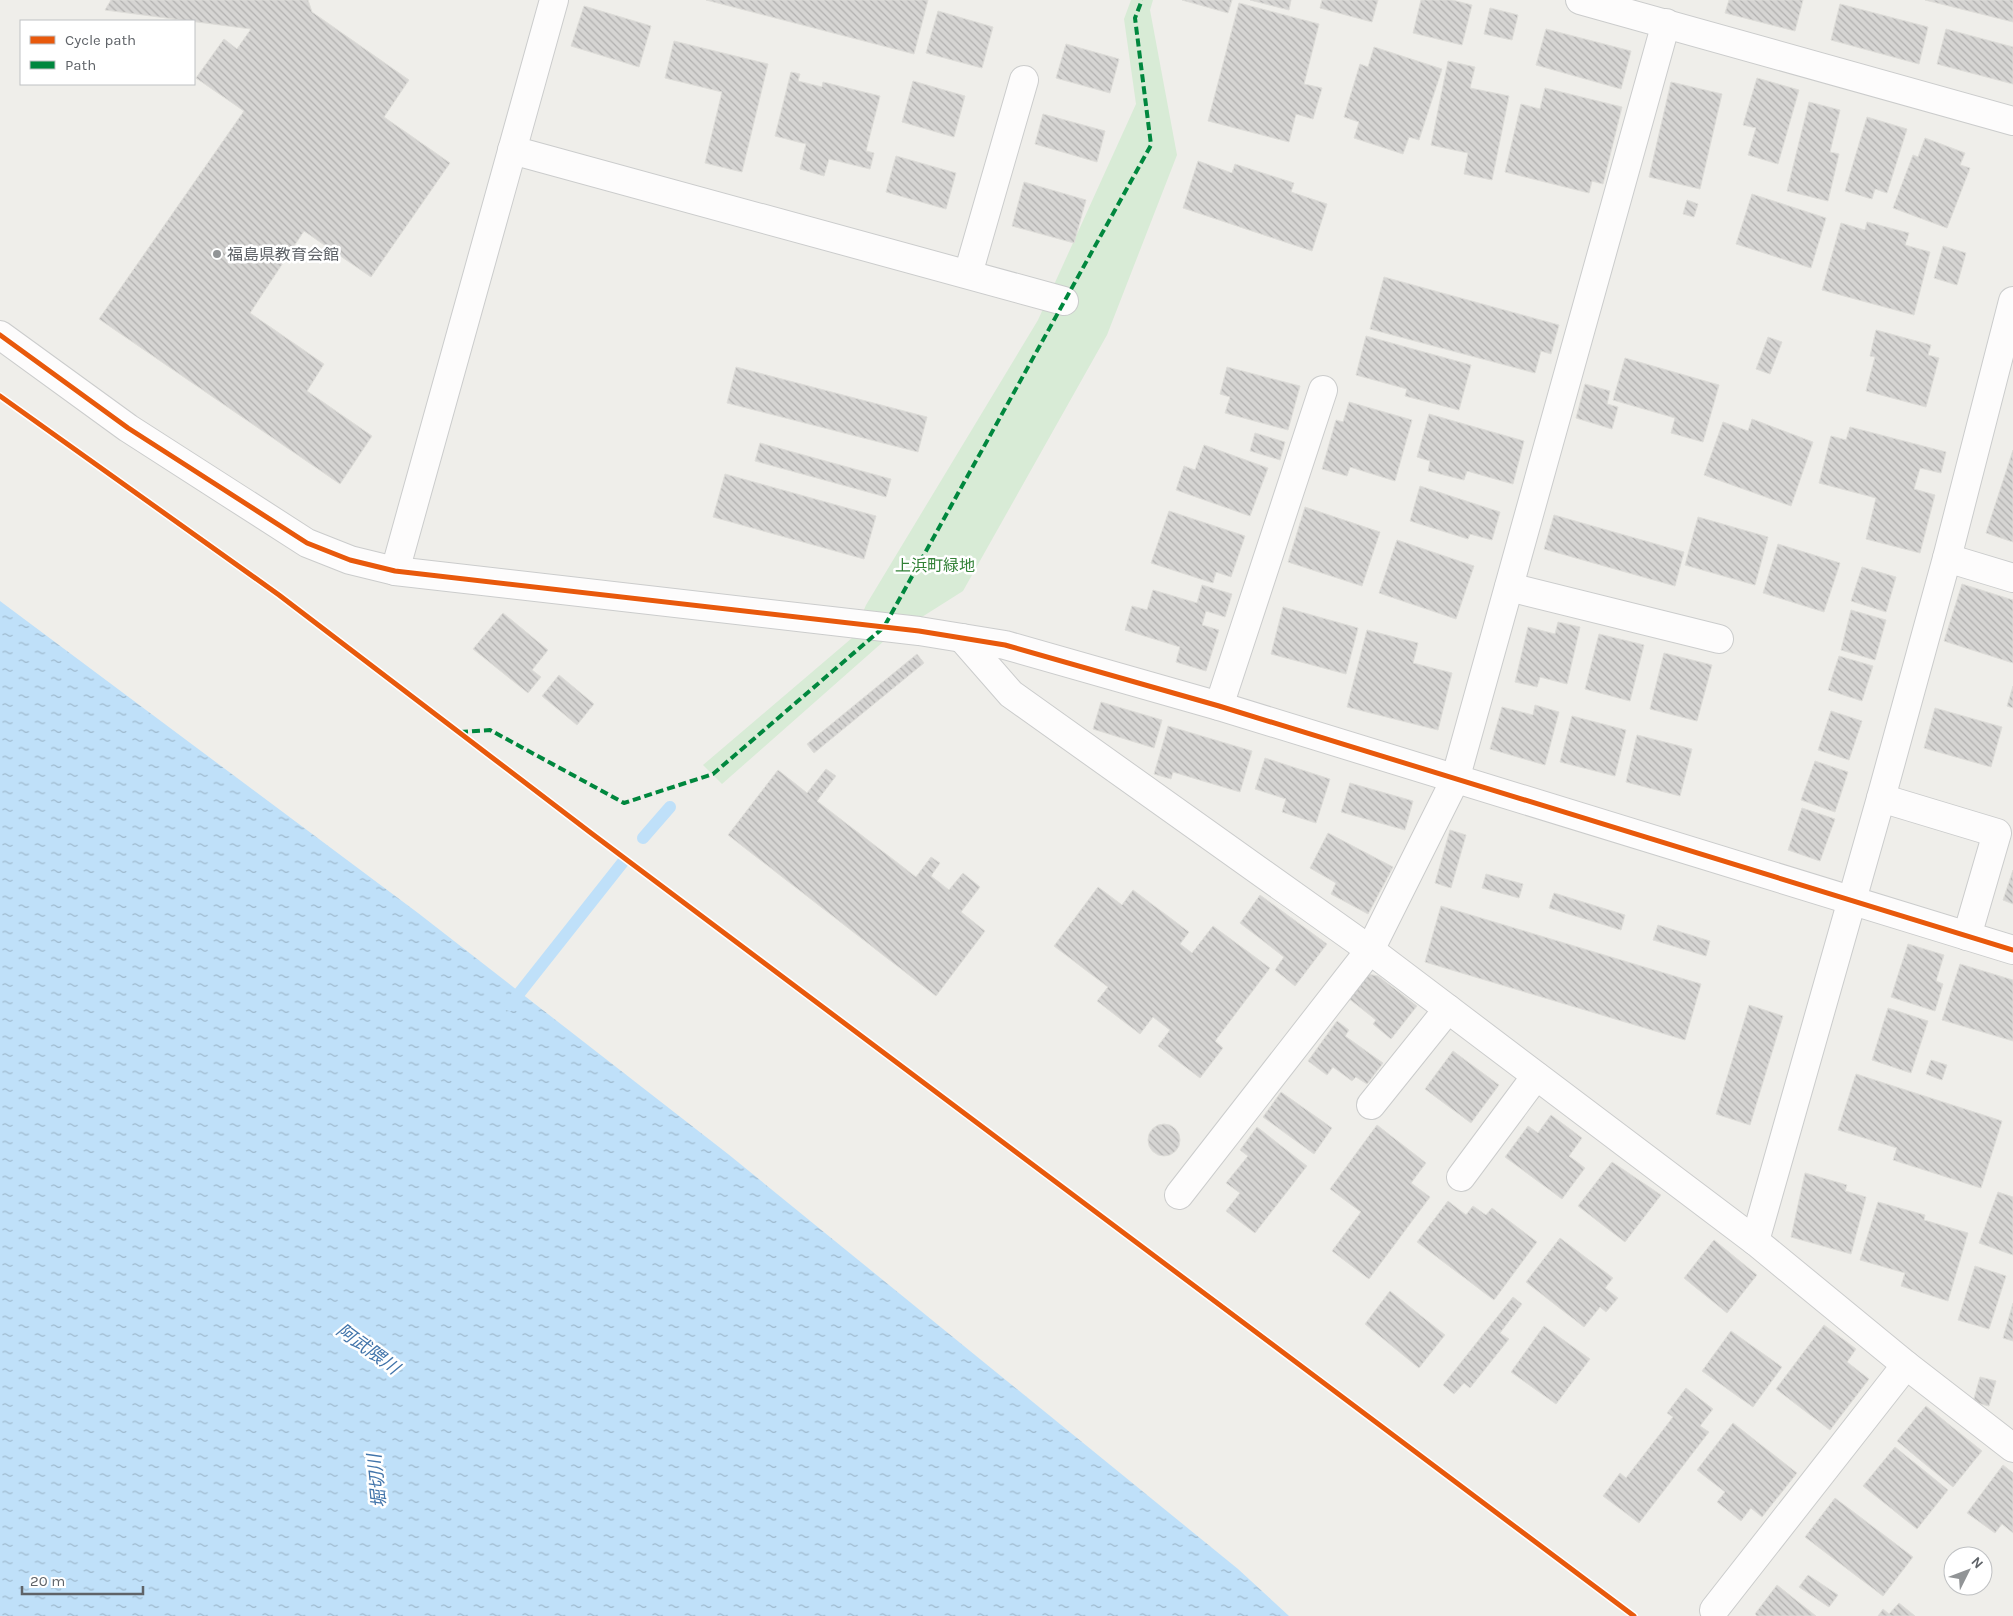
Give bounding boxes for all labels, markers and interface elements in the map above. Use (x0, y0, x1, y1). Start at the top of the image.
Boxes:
legend (20, 20, 195, 85)
text: Cycle path (65, 31, 136, 49)
text: Path (65, 56, 96, 74)
place label: 福島県教育会館 (227, 245, 339, 264)
marker: 福島県教育会館 (211, 248, 223, 260)
park label: 上浜町緑地 (895, 556, 975, 575)
water label: 阿武隈川 (332, 1319, 405, 1380)
water label: 堀切川 (363, 1451, 391, 1509)
north arrow (1943, 1546, 1993, 1596)
text: N (1968, 1553, 1987, 1572)
scale bar (22, 1564, 144, 1596)
text: 20 m (30, 1572, 65, 1590)

